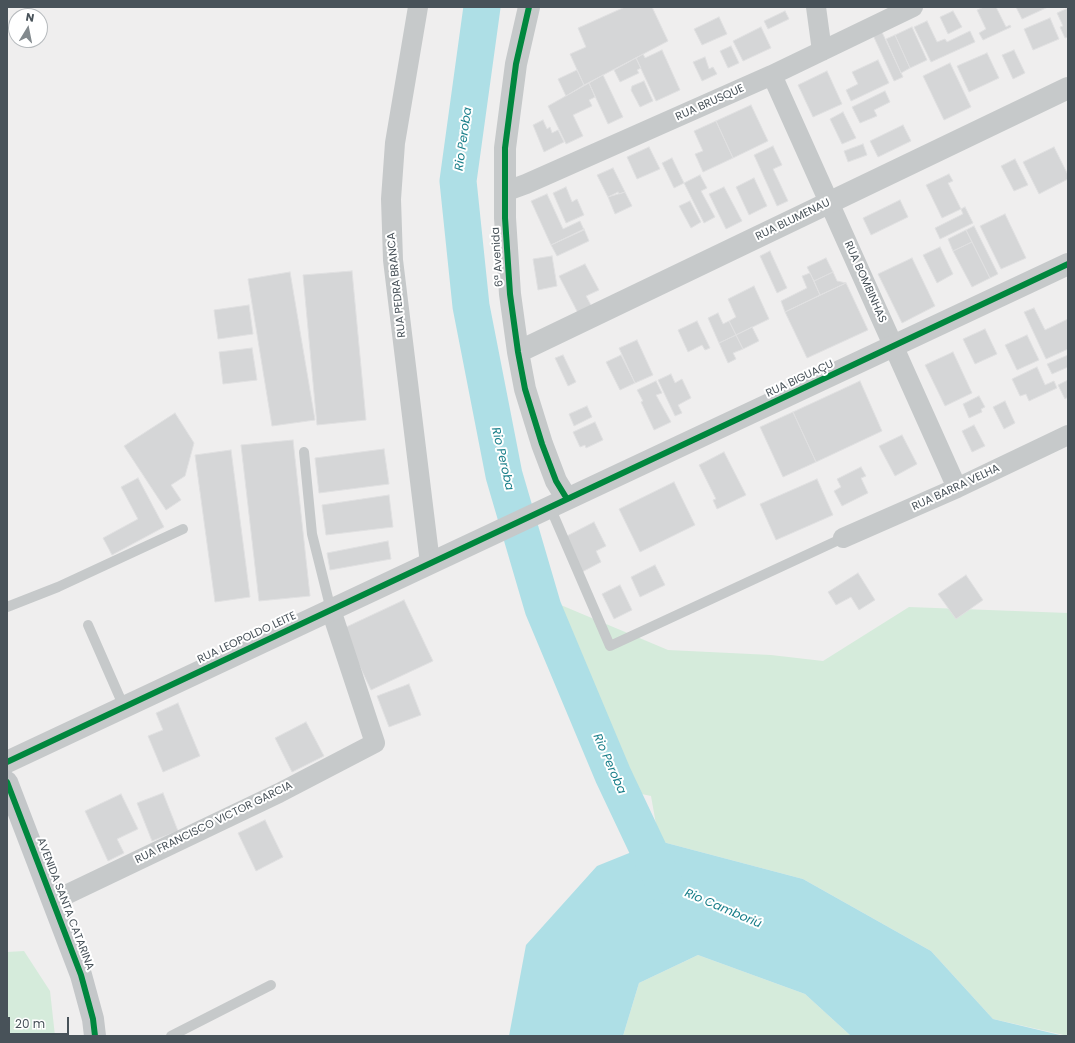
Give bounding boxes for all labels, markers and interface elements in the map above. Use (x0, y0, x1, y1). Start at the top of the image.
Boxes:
north arrow (8, 8, 48, 48)
text: N (24, 9, 35, 26)
street label: RUA BRUSQUE (674, 82, 746, 124)
water label: Rio Peroba (452, 106, 476, 172)
street label: RUA BLUMENAU (754, 196, 832, 244)
street label: 6ª Avenida (489, 227, 507, 287)
street label: RUA PEDRA BRANCA (385, 232, 409, 338)
street label: RUA BOMBINHAS (841, 239, 889, 325)
street label: RUA BIGUAÇU (764, 358, 836, 400)
water label: Rio Peroba (488, 426, 516, 492)
street label: RUA BARRA VELHA (910, 462, 1002, 514)
street label: RUA LEOPOLDO LEITE (196, 609, 298, 667)
water label: Rio Peroba (589, 732, 629, 796)
street label: RUA FRANCISCO VICTOR GARCIA (133, 779, 295, 867)
street label: AVENIDA SANTA CATARINA (34, 836, 96, 972)
water label: Rio Camboriú (682, 886, 764, 932)
scale bar (10, 1009, 71, 1035)
text: 20 m (15, 1015, 45, 1032)

